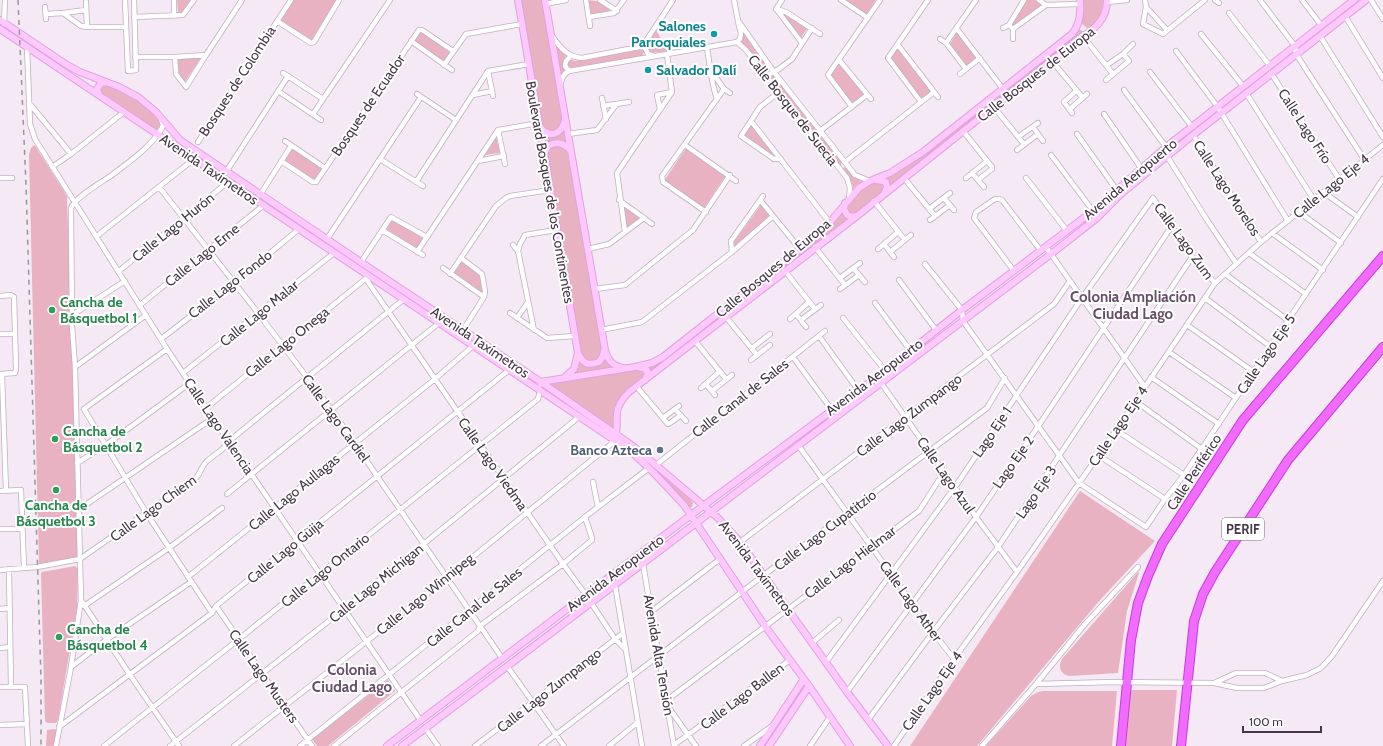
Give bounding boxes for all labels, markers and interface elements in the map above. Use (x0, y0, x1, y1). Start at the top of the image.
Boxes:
place label: Salones Parroquiales (631, 17, 706, 51)
street label: Bosques de Colombia (195, 22, 280, 140)
street label: Calle Bosques de Europa (973, 22, 1099, 126)
marker: Salones Parroquiales (709, 29, 719, 39)
street label: Bosques de Ecuador (327, 50, 409, 159)
street label: Calle Bosque de Suecia (744, 51, 842, 169)
place label: Salvador Dalí (656, 61, 737, 79)
marker: Salvador Dalí (643, 65, 653, 75)
street label: Boulevard Bosques de los Continentes (522, 79, 578, 305)
street label: Calle Lago Frío (1274, 85, 1336, 167)
street label: Avenida Taxímetros (156, 129, 262, 209)
street label: Avenida Aeropuerto (1079, 134, 1181, 224)
street label: Calle Lago Morelos (1189, 137, 1265, 240)
street label: Calle Lago Eje 4 (1289, 150, 1373, 222)
street label: Calle Lago Hurón (128, 188, 218, 266)
street label: Calle Lago Zum (1150, 199, 1218, 283)
street label: Calle Bosques de Europa (712, 214, 834, 321)
street label: Calle Lago Erne (161, 219, 243, 291)
street label: Calle Lago Fondo (184, 245, 276, 322)
street label: Calle Lago Malar (216, 275, 302, 350)
district label: Colonia Ampliación Ciudad Lago (1070, 288, 1196, 323)
place label: Cancha de Básquetbol 1 (60, 293, 137, 327)
street label: Calle Lago Onega (241, 302, 333, 381)
street label: Avenida Taxímetros (427, 302, 533, 382)
marker: Cancha de Básquetbol 1 (47, 305, 57, 315)
street label: Calle Lago Eje 5 (1233, 311, 1299, 397)
street label: Avenida Aeropuerto (822, 334, 926, 419)
street label: Calle Canal de Sales (688, 355, 792, 441)
street label: Calle Lago Zumpango (853, 369, 966, 461)
street label: Calle Lago Cardiel (298, 370, 374, 466)
street label: Calle Lago Valencia (180, 374, 258, 478)
street label: Calle Lago Eje 4 (1084, 382, 1152, 470)
street label: Lago Eje 1 (968, 403, 1016, 461)
street label: Calle Lago Viedma (454, 414, 532, 514)
place label: Cancha de Básquetbol 2 (63, 422, 143, 456)
street label: Calle Periférico (1163, 430, 1226, 514)
street label: Lago Eje 2 (988, 432, 1038, 492)
street label: Calle Lago Azul (913, 433, 979, 517)
marker: Cancha de Básquetbol 2 (50, 434, 60, 444)
place label: Banco Azteca (570, 441, 652, 459)
marker: Banco Azteca (655, 445, 665, 455)
street label: Calle Lago Aullagas (245, 450, 343, 534)
street label: Lago Eje 3 (1012, 462, 1060, 522)
street label: Calle Lago Chiem (106, 471, 200, 545)
marker: Cancha de Básquetbol 3 (51, 485, 61, 495)
street label: Calle Lago Cupatitzio (770, 485, 880, 574)
place label: Cancha de Básquetbol 3 (16, 496, 96, 530)
street label: Calle Lago Güija (243, 515, 327, 587)
street label: Avenida Taxímetros (715, 517, 799, 620)
road number: PERIF (1222, 518, 1264, 540)
street label: Calle Lago Hielmar (801, 521, 900, 602)
street label: Calle Lago Ontario (277, 529, 373, 611)
street label: Avenida Aeropuerto (563, 530, 667, 615)
street label: Calle Lago Michigan (325, 539, 427, 627)
street label: Calle Lago Winnipeg (373, 548, 478, 639)
street label: Calle Lago Ather (876, 557, 947, 646)
street label: Calle Canal de Sales (423, 563, 526, 651)
street label: Avenida Alta Tensión (640, 593, 679, 717)
place label: Cancha de Básquetbol 4 (67, 620, 148, 654)
street label: Calle Lago Musters (225, 626, 303, 726)
marker: Cancha de Básquetbol 4 (54, 632, 64, 642)
street label: Calle Lago Zumpango (493, 643, 605, 736)
street label: Calle Lago Eje 4 (898, 648, 966, 734)
street label: Calle Lago Ballen (697, 659, 788, 733)
district label: Colonia Ciudad Lago (312, 661, 393, 696)
scale bar (1243, 708, 1321, 734)
text: 100 m (1249, 714, 1283, 729)

